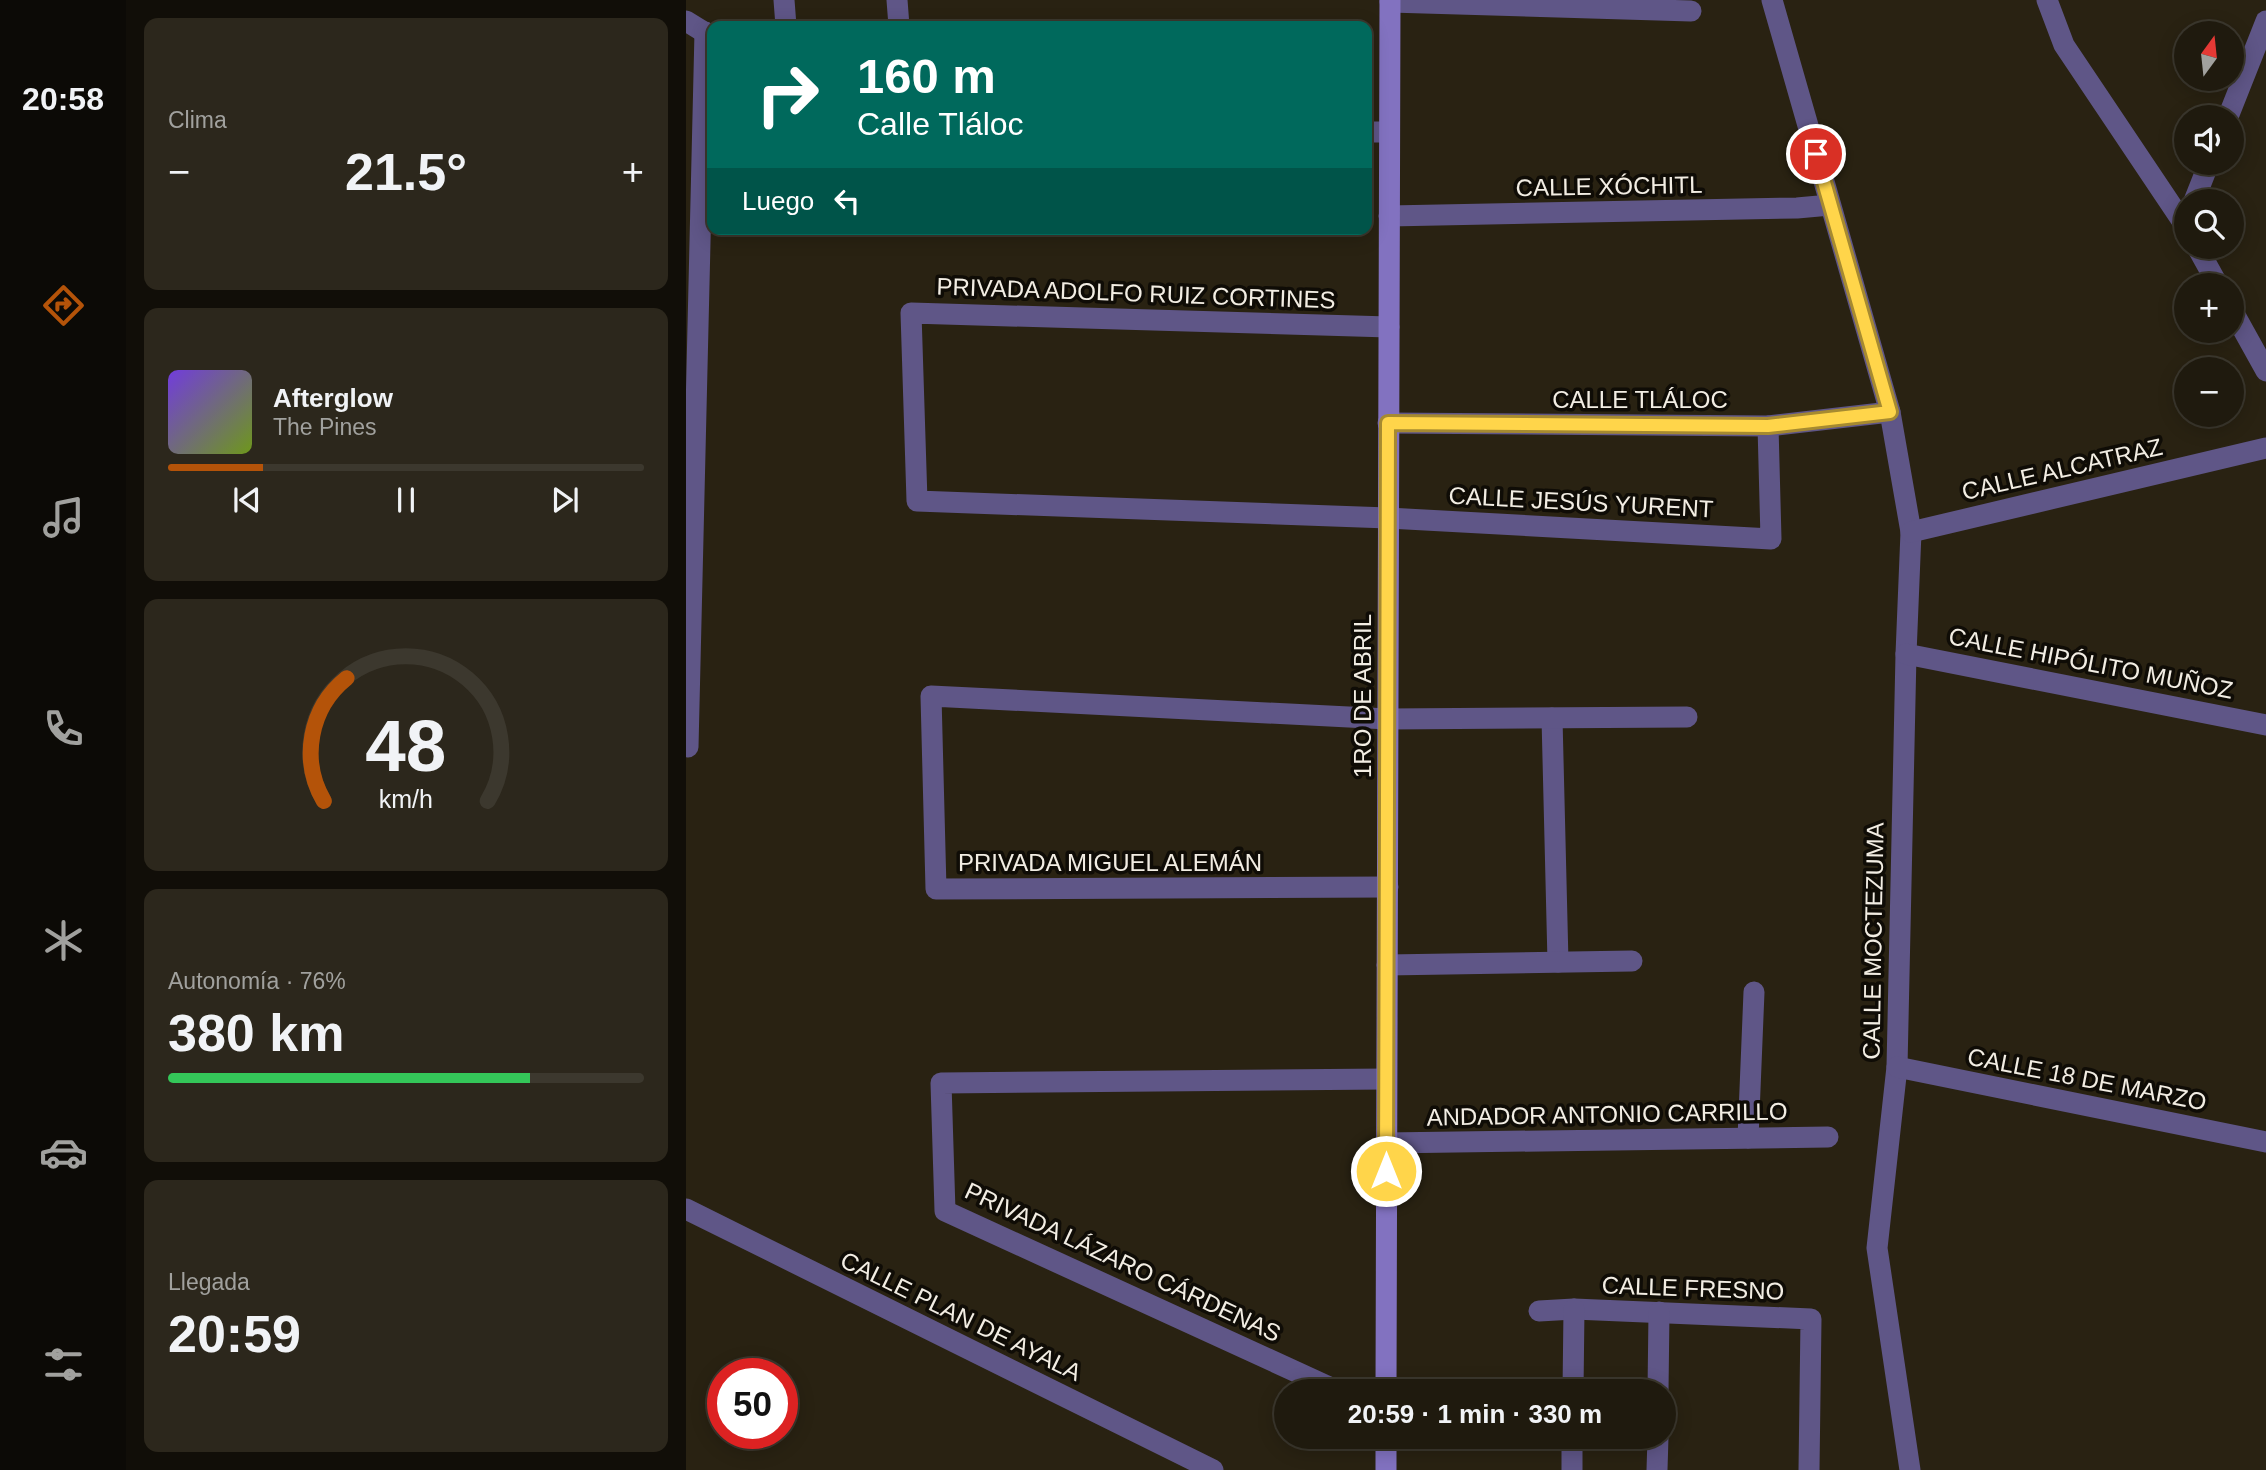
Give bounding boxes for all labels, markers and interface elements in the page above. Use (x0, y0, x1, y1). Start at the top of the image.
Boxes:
north arrow (2174, 21, 2244, 91)
map controls (2174, 21, 2244, 427)
icon: right (742, 49, 833, 140)
text: 160 m (857, 49, 996, 103)
text: 20:58 (22, 81, 104, 117)
button: sound (2174, 105, 2244, 175)
text: Calle Tláloc (857, 106, 1024, 142)
text: Clima (168, 107, 227, 133)
pin (1786, 124, 1846, 184)
icon: arrive (1797, 135, 1835, 173)
text: 21.5° (345, 143, 467, 201)
text: − (168, 151, 190, 193)
text: + (622, 151, 644, 193)
street label: CALLE XÓCHITL (1515, 171, 1703, 201)
icon: left (828, 182, 866, 220)
text: Luego (742, 186, 814, 216)
button: search (2174, 189, 2244, 259)
street label: PRIVADA ADOLFO RUIZ CORTINES (936, 273, 1336, 313)
button: + (2174, 273, 2244, 343)
icon: directions (39, 281, 88, 330)
button: − (2174, 357, 2244, 427)
text: Afterglow (273, 383, 393, 413)
street label: CALLE TLÁLOC (1552, 386, 1728, 413)
text: The Pines (273, 414, 377, 440)
street label: CALLE ALCATRAZ (1959, 433, 2165, 505)
icon: previous (228, 481, 266, 519)
icon: pause (387, 481, 425, 519)
icon: next (546, 481, 584, 519)
street label: CALLE JESÚS YURENT (1448, 482, 1714, 522)
icon: music (39, 493, 88, 542)
street label: 1RO DE ABRIL (1349, 614, 1376, 778)
street label: CALLE HIPÓLITO MUÑOZ (1947, 622, 2235, 704)
icon: phone (39, 704, 88, 753)
text: 48 (366, 705, 446, 786)
text: km/h (379, 785, 433, 813)
street label: CALLE MOCTEZUMA (1857, 822, 1889, 1060)
street label: PRIVADA MIGUEL ALEMÁN (958, 849, 1262, 876)
icon: climate (39, 916, 88, 965)
text: Autonomía · 76% (168, 968, 346, 994)
text: 380 km (168, 1004, 344, 1062)
street label: CALLE 18 DE MARZO (1965, 1043, 2209, 1115)
street label: ANDADOR ANTONIO CARRILLO (1426, 1097, 1788, 1131)
icon: car (39, 1128, 88, 1177)
position arrow (1349, 1134, 1423, 1208)
street label: PRIVADA LÁZARO CÁRDENAS (961, 1177, 1285, 1347)
street label: CALLE PLAN DE AYALA (836, 1246, 1086, 1386)
text: Llegada (168, 1269, 250, 1295)
street label: CALLE FRESNO (1601, 1271, 1785, 1305)
text: 20:59 (168, 1305, 301, 1363)
icon: filters (39, 1340, 88, 1389)
speed limit sign: 50 (707, 1358, 798, 1449)
text: 20:59 · 1 min · 330 m (1348, 1399, 1602, 1429)

